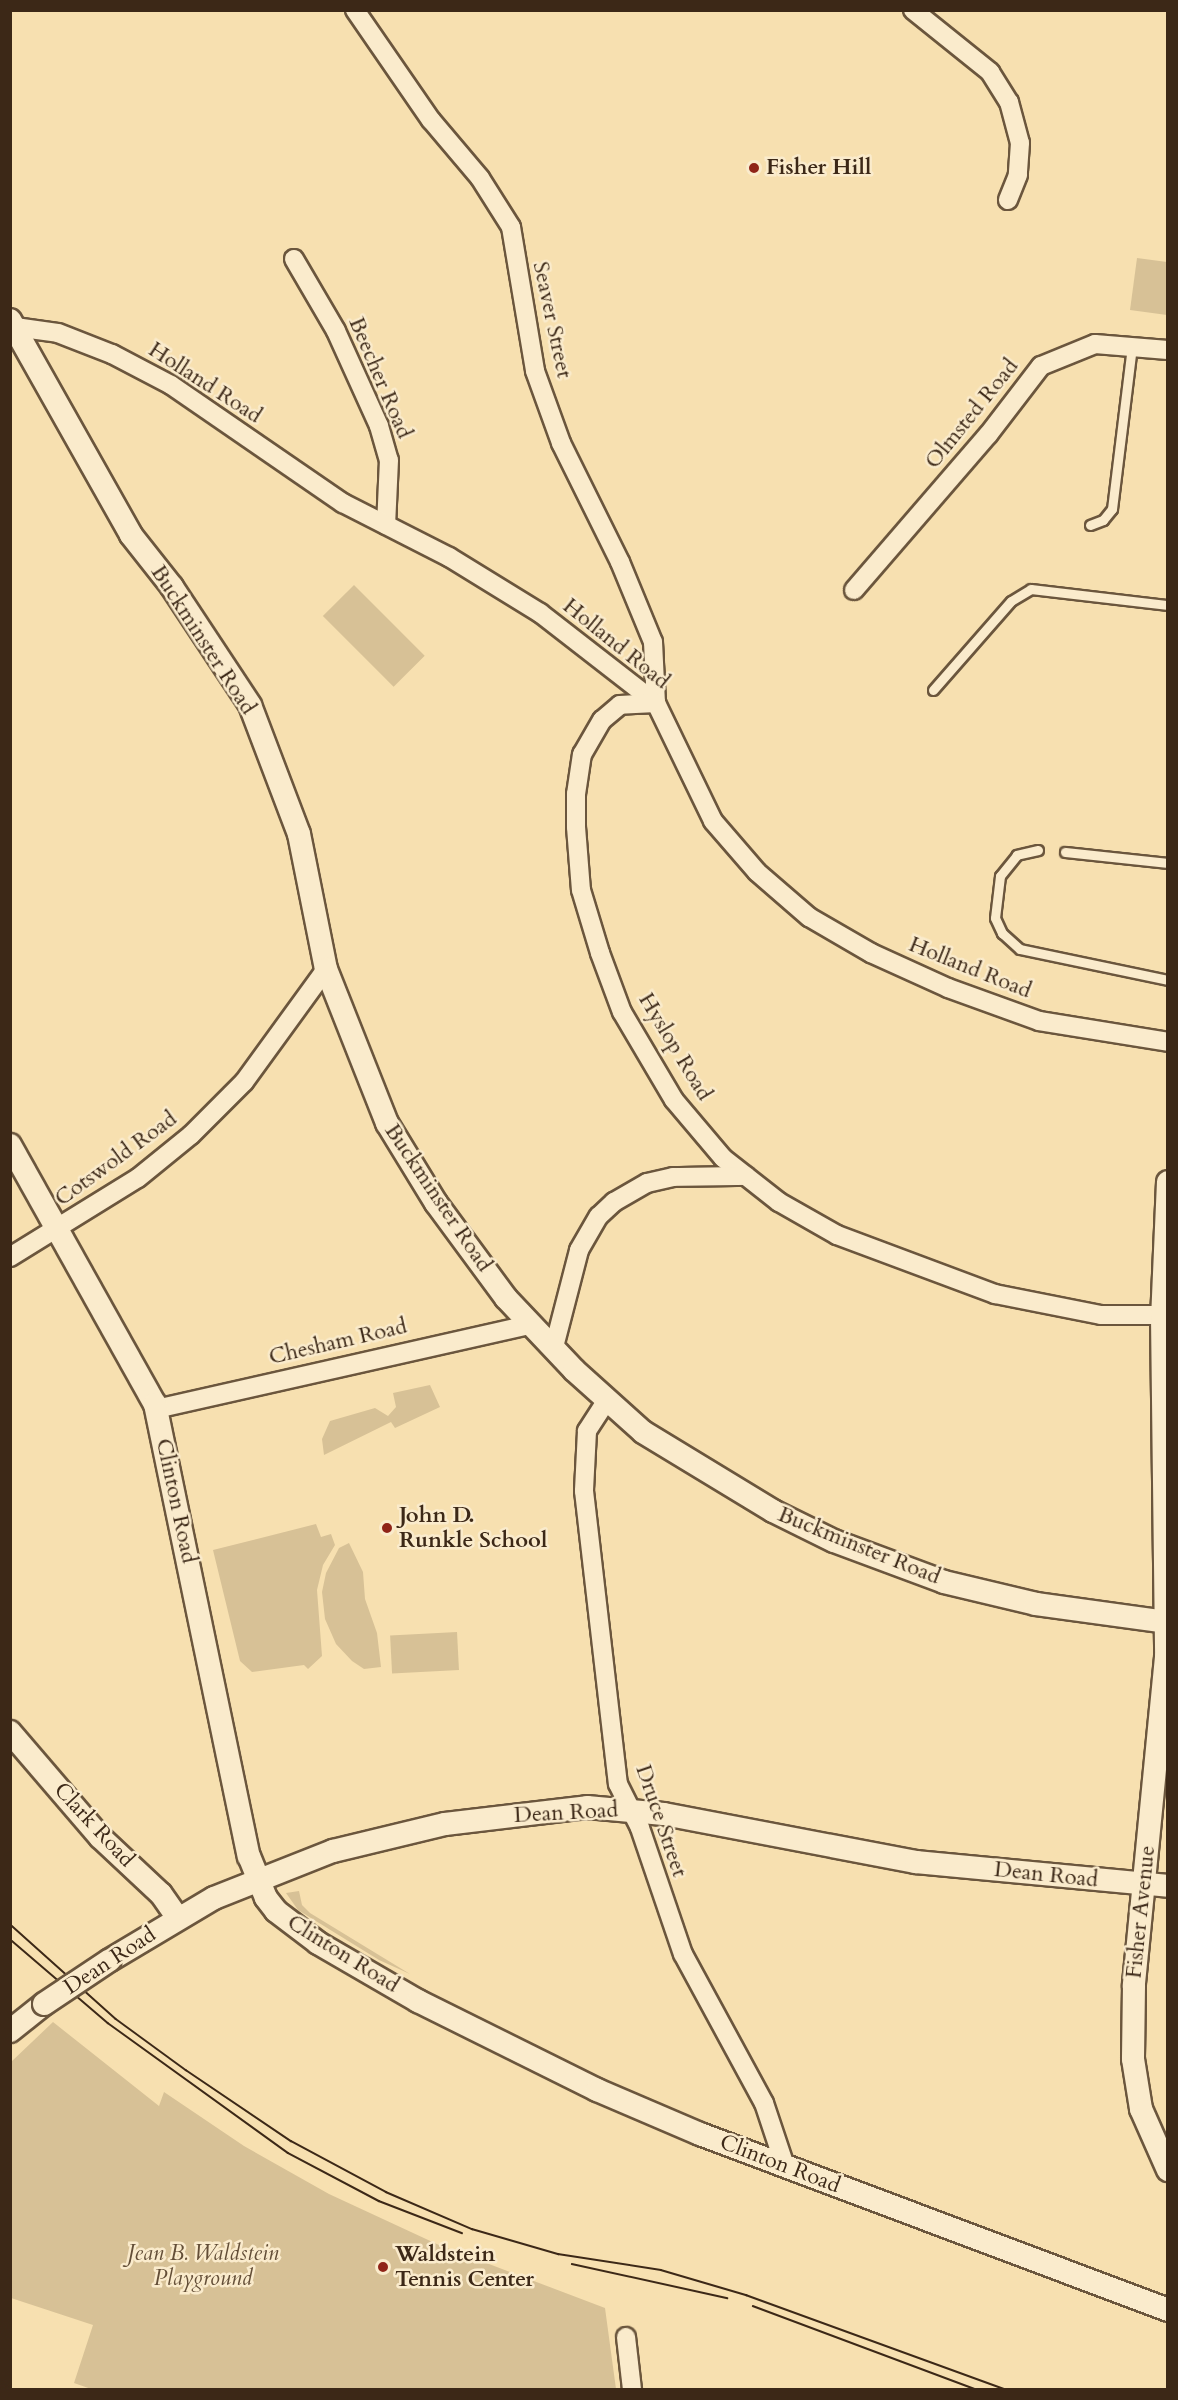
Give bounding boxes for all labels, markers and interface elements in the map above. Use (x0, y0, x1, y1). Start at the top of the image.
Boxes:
place label: Fisher Hill (766, 155, 871, 181)
marker: Fisher Hill (747, 161, 761, 175)
street label: Seaver Street (527, 259, 577, 381)
street label: Beecher Road (343, 313, 417, 443)
street label: Holland Road (144, 337, 266, 429)
street label: Olmsted Road (920, 354, 1024, 474)
street label: Buckminster Road (145, 560, 261, 720)
street label: Holland Road (557, 593, 675, 695)
street label: Holland Road (905, 932, 1035, 1004)
street label: Hyslop Road (633, 988, 717, 1106)
street label: Cotswold Road (50, 1106, 182, 1212)
street label: Buckminster Road (379, 1119, 497, 1277)
street label: Chesham Road (266, 1313, 410, 1371)
street label: Clinton Road (150, 1436, 202, 1566)
street label: Buckminster Road (774, 1501, 944, 1591)
place label: John D. Runkle School (399, 1502, 547, 1554)
marker: John D. Runkle School (380, 1521, 394, 1535)
street label: Druce Street (630, 1761, 692, 1881)
street label: Clark Road (48, 1777, 140, 1873)
street label: Dean Road (513, 1797, 619, 1829)
street label: Fisher Avenue (1121, 1844, 1161, 1980)
street label: Dean Road (993, 1856, 1099, 1894)
street label: Clinton Road (282, 1909, 404, 1999)
street label: Dean Road (59, 1922, 161, 2000)
street label: Clinton Road (716, 2129, 844, 2199)
park label: Jean B. Waldstein Playground (127, 2240, 279, 2292)
place label: Waldstein Tennis Center (395, 2241, 534, 2292)
marker: Waldstein Tennis Center (376, 2260, 390, 2274)

